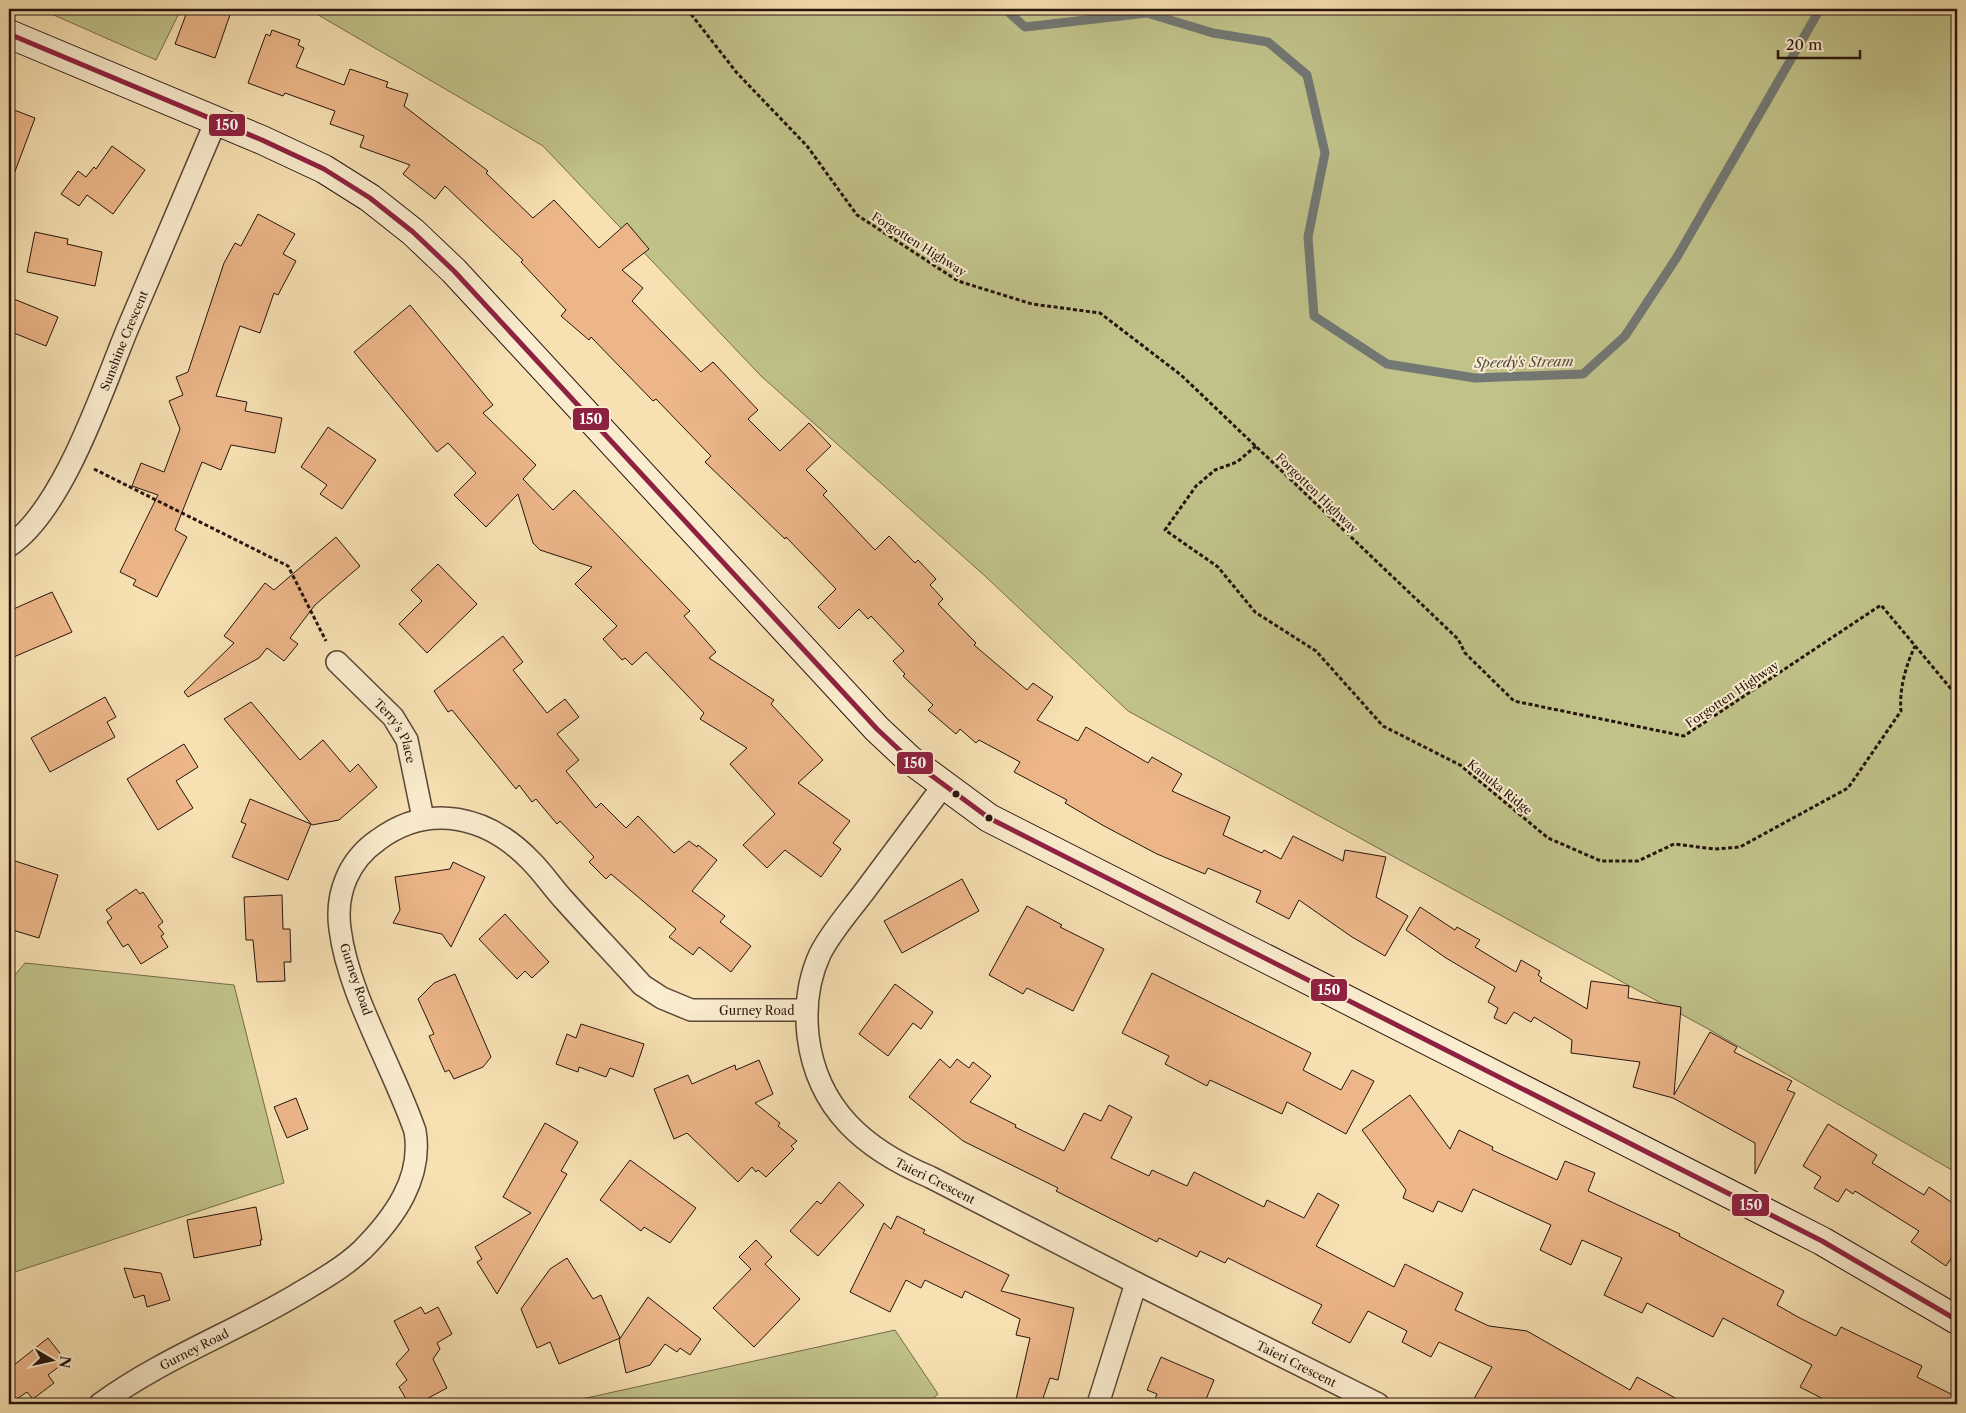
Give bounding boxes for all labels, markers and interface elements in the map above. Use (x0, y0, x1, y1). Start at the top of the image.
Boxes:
scale bar (1778, 28, 1861, 60)
text: 20 m (1786, 35, 1822, 54)
line badge: 150 (208, 113, 246, 137)
text: 150 (216, 116, 239, 134)
street label: Forgotten Highway (869, 209, 969, 279)
street label: Sunshine Crescent (96, 287, 151, 393)
water label: Speedy's Stream (1473, 352, 1574, 372)
line badge: 150 (572, 407, 610, 431)
text: 150 (580, 410, 603, 428)
street label: Forgotten Highway (1273, 450, 1362, 536)
street label: Forgotten Highway (1683, 657, 1782, 731)
street label: Terry's Place (371, 695, 419, 764)
line badge: 150 (896, 751, 934, 775)
text: 150 (904, 754, 927, 772)
street label: Kanuka Ridge (1464, 756, 1536, 818)
unlabelled marker (951, 789, 961, 799)
unlabelled marker (984, 813, 994, 823)
street label: Gurney Road (337, 941, 376, 1018)
line badge: 150 (1310, 978, 1348, 1002)
text: 150 (1318, 981, 1341, 999)
street label: Gurney Road (719, 1003, 795, 1018)
street label: Taieri Crescent (893, 1154, 979, 1207)
line badge: 150 (1731, 1193, 1770, 1217)
text: 150 (1740, 1196, 1763, 1214)
street label: Gurney Road (157, 1325, 231, 1373)
north arrow (28, 1336, 78, 1386)
street label: Taieri Crescent (1254, 1337, 1340, 1390)
text: N (55, 1355, 75, 1369)

